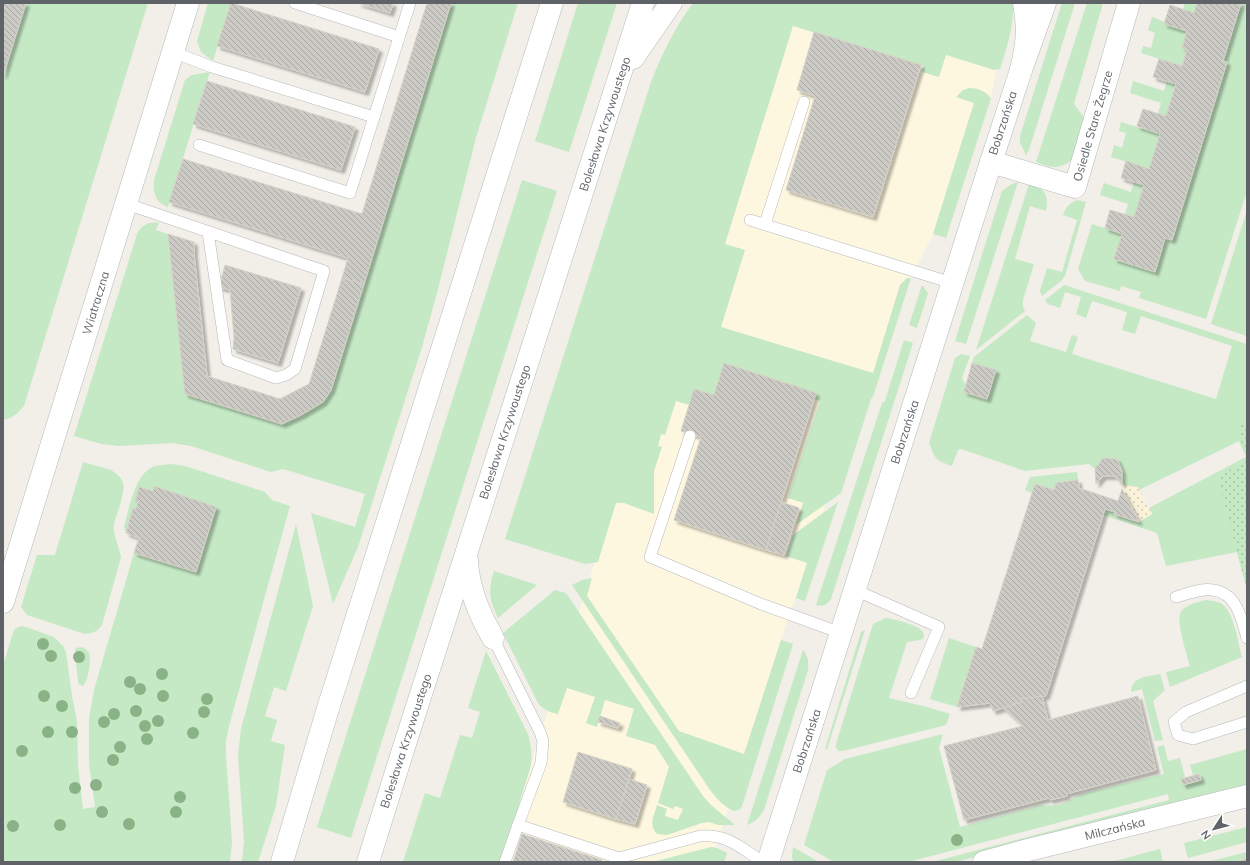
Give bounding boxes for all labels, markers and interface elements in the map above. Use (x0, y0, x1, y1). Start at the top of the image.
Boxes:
street label: Bolesława Krzywoustego (576, 55, 633, 193)
street label: Osiedle Stare Żegrze (1069, 69, 1116, 183)
street label: Bobrzańska (985, 89, 1020, 157)
street label: Wiatraczna (79, 269, 112, 336)
street label: Bolesława Krzywoustego (476, 363, 533, 501)
street label: Bobrzańska (887, 398, 922, 466)
street label: Bolesława Krzywoustego (377, 672, 434, 810)
street label: Bobrzańska (789, 707, 824, 775)
north arrow (1194, 809, 1234, 849)
street label: Milczańska (1083, 814, 1147, 843)
text: N (1198, 827, 1214, 842)

